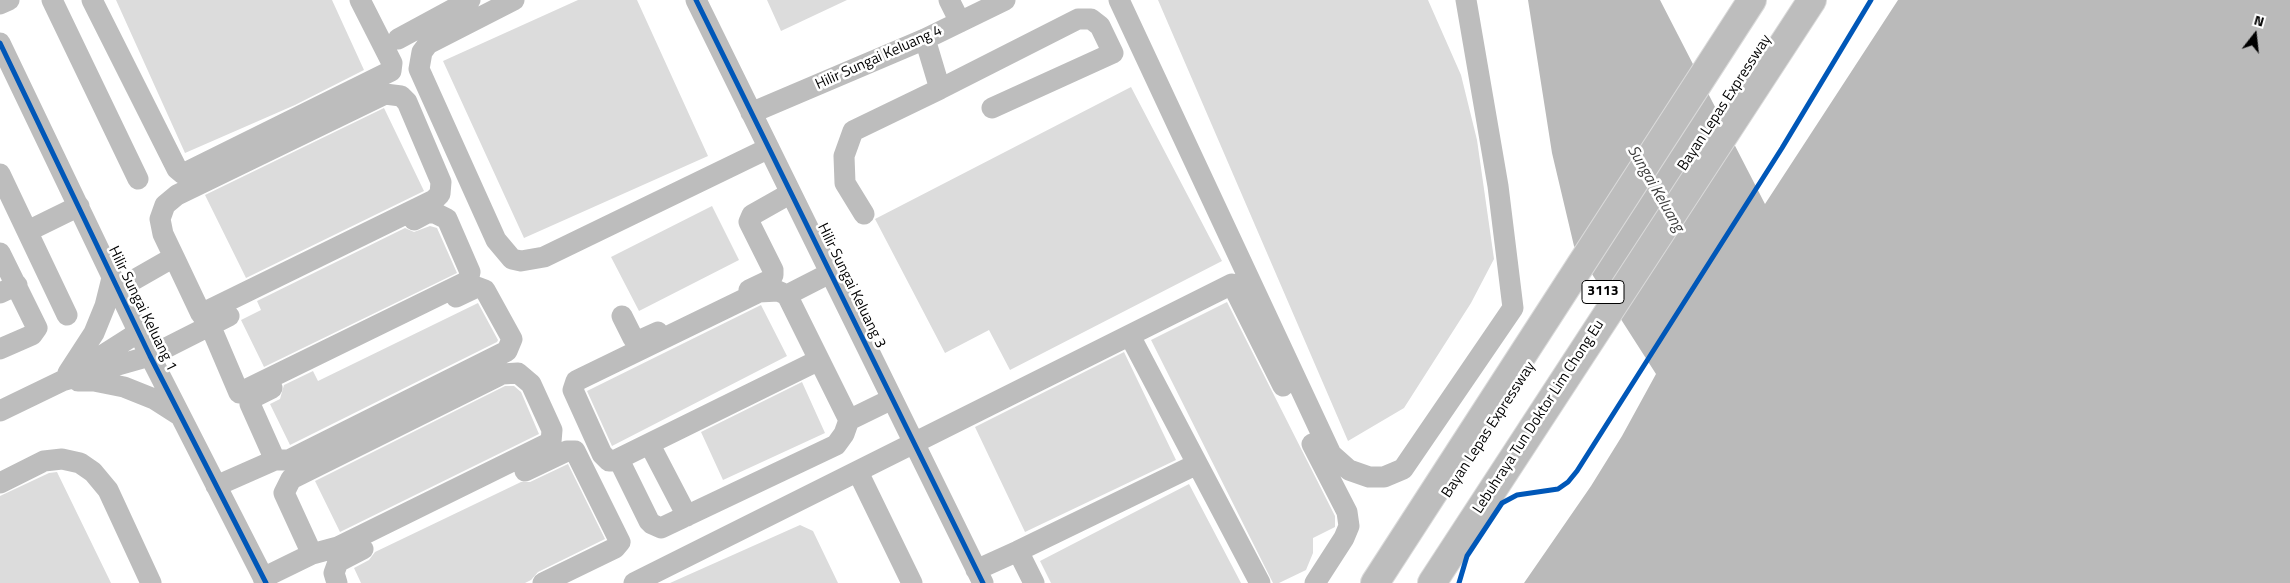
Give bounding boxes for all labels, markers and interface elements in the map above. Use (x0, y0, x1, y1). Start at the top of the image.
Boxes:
text: N (2252, 9, 2267, 32)
north arrow (2230, 10, 2280, 60)
street label: Hilir Sungai Keluang 4 (813, 22, 945, 94)
street label: Bayan Lepas Expressway (1674, 32, 1776, 174)
water label: Sungai Keluang (1623, 142, 1687, 236)
street label: Hilir Sungai Keluang 3 (813, 221, 889, 351)
street label: Hilir Sungai Keluang 1 (104, 244, 180, 374)
road number: 3113 (1582, 280, 1624, 304)
street label: Lebuhraya Tun Doktor Lim Chong Eu (1470, 317, 1608, 517)
street label: Bayan Lepas Expressway (1438, 359, 1540, 501)

